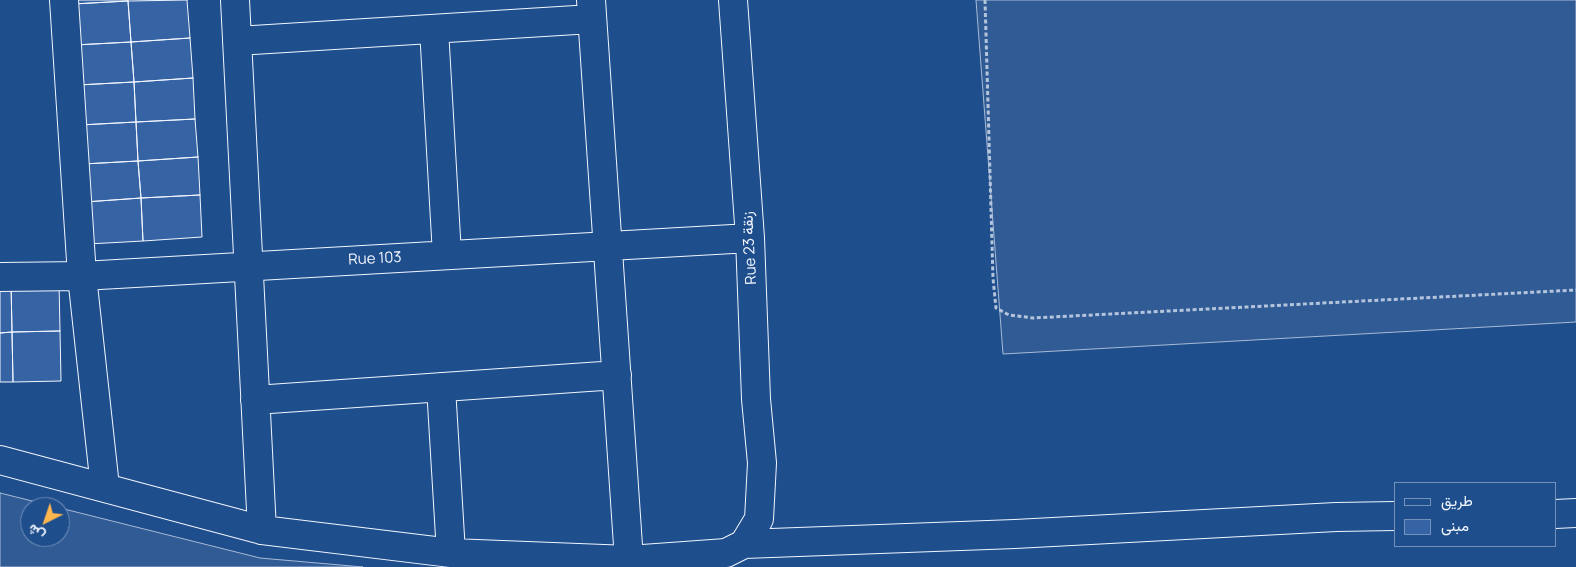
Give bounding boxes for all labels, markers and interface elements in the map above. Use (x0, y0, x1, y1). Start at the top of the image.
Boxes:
street label: Rue 23 زنقة (739, 211, 761, 285)
street label: Rue 103 (348, 249, 402, 269)
legend (1394, 482, 1556, 547)
text: طريق (1441, 490, 1473, 511)
north arrow (20, 497, 70, 547)
text: مبنى (1441, 515, 1469, 536)
text: ش (23, 520, 48, 546)

